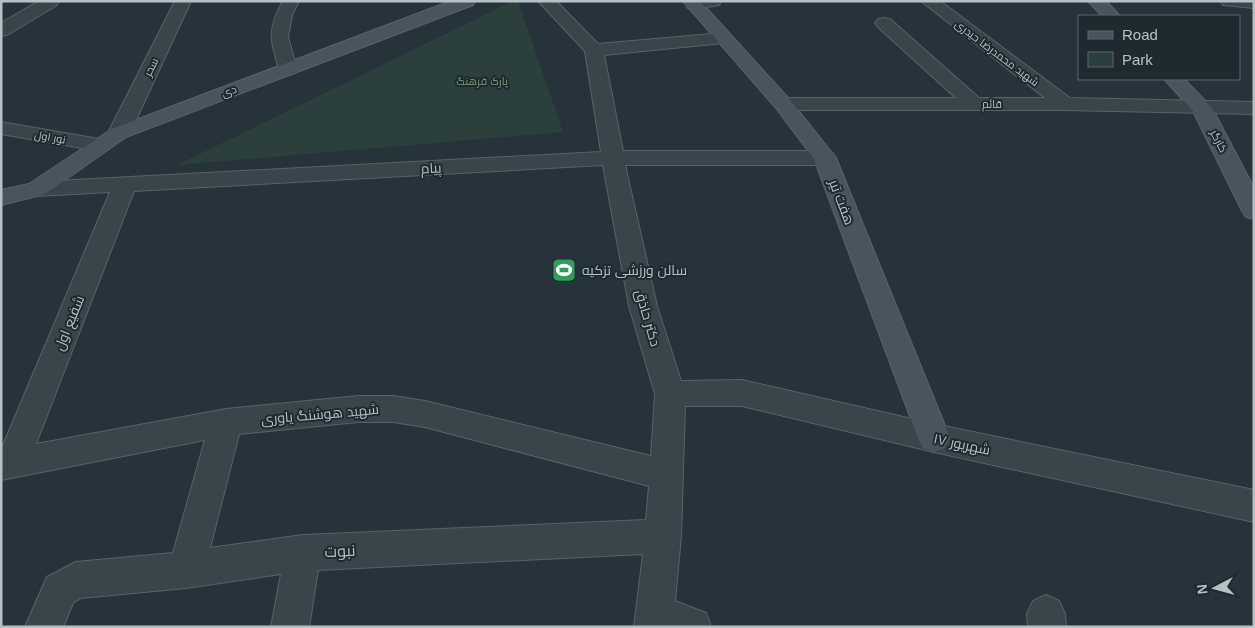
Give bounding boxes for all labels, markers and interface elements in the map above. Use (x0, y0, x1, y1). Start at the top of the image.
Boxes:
legend (1078, 15, 1240, 80)
street label: شهید محمدرضا حیدری (952, 18, 1041, 89)
text: Road (1122, 26, 1158, 43)
text: Park (1122, 51, 1153, 68)
street label: سحر (141, 56, 161, 80)
park label: پارک فرهنگ (456, 75, 508, 88)
street label: دی (220, 83, 239, 100)
street label: قائم (982, 98, 1002, 112)
street label: کارگر (1207, 127, 1230, 155)
street label: نور اول (33, 128, 67, 147)
street label: پیام (420, 159, 442, 179)
street label: هفت تیر (826, 176, 858, 227)
sports icon: سالن ورزشی تزکیه (551, 257, 577, 283)
place label: سالن ورزشی تزکیه (582, 262, 687, 278)
street label: دکتر حاذق (631, 288, 664, 349)
street label: شفیع اول (51, 293, 88, 353)
street label: شهید هوشنگ یاوری (260, 401, 380, 427)
street label: ۱۷ شهریور (932, 430, 992, 458)
street label: نبوت (324, 542, 356, 561)
north arrow (1190, 563, 1240, 613)
text: N (1194, 583, 1211, 595)

